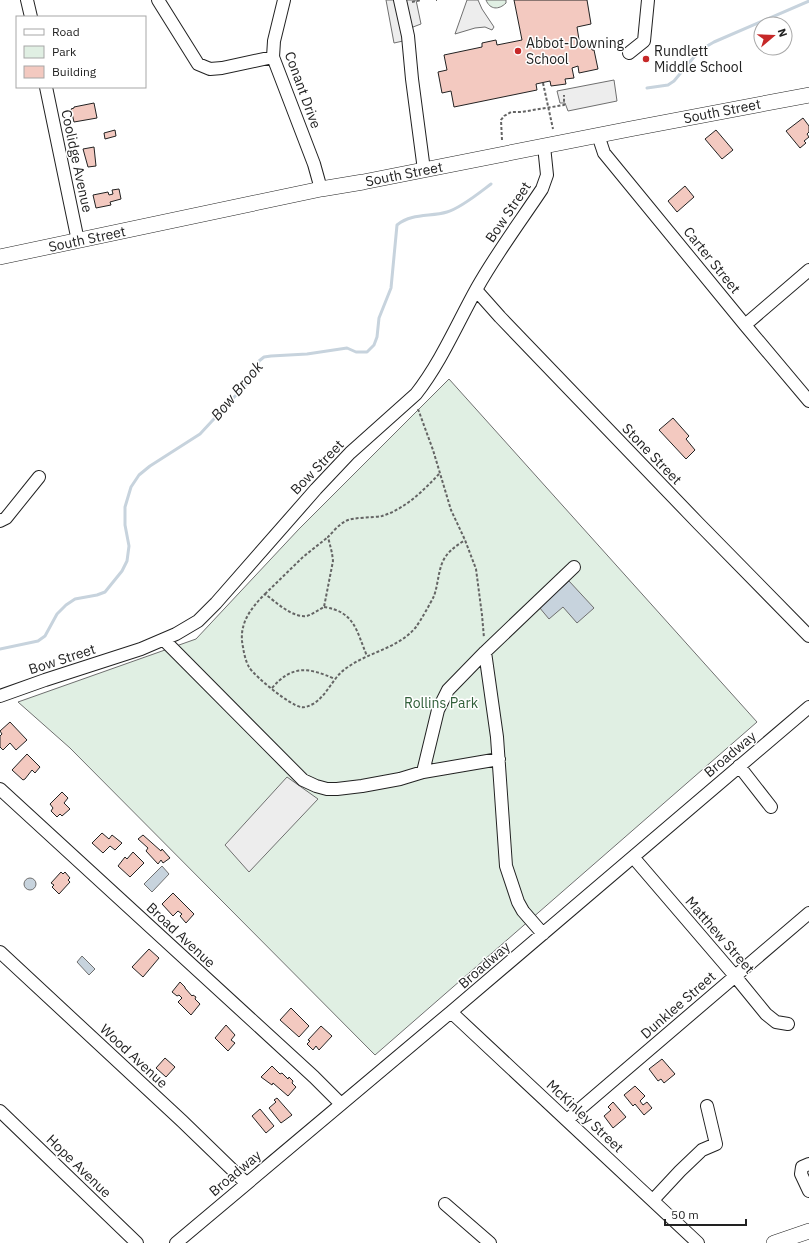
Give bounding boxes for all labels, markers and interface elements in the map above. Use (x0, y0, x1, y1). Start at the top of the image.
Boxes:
legend (16, 16, 146, 88)
north arrow (753, 16, 793, 56)
text: Road (52, 24, 80, 39)
text: N (775, 27, 790, 39)
place label: Abbot-Downing School (526, 34, 625, 68)
place label: Rundlett Middle School (654, 42, 743, 76)
text: Park (52, 44, 77, 59)
marker: Abbot-Downing School (513, 46, 523, 56)
street label: Conant Drive (281, 49, 325, 131)
marker: Rundlett Middle School (641, 54, 651, 64)
text: Building (52, 64, 97, 79)
street label: South Street (682, 95, 762, 127)
street label: Coolidge Avenue (57, 108, 97, 214)
street label: South Street (364, 158, 444, 190)
street label: Bow Street (481, 178, 535, 246)
street label: South Street (47, 222, 127, 256)
street label: Carter Street (680, 223, 744, 297)
water label: Bow Brook (207, 357, 267, 424)
street label: Stone Street (618, 420, 686, 488)
street label: Bow Street (286, 436, 348, 498)
street label: Bow Street (26, 640, 98, 678)
park label: Rollins Park (404, 694, 479, 712)
street label: Broadway (700, 727, 760, 781)
street label: Matthew Street (682, 893, 759, 977)
street label: Broad Avenue (143, 899, 219, 972)
street label: Broadway (454, 938, 514, 992)
street label: Dunklee Street (637, 967, 719, 1042)
street label: Wood Avenue (96, 1020, 172, 1092)
street label: McKinley Street (543, 1076, 627, 1156)
street label: Hope Avenue (43, 1130, 116, 1202)
street label: Broadway (205, 1146, 265, 1200)
scale bar (665, 1201, 746, 1227)
text: 50 m (671, 1207, 699, 1222)

